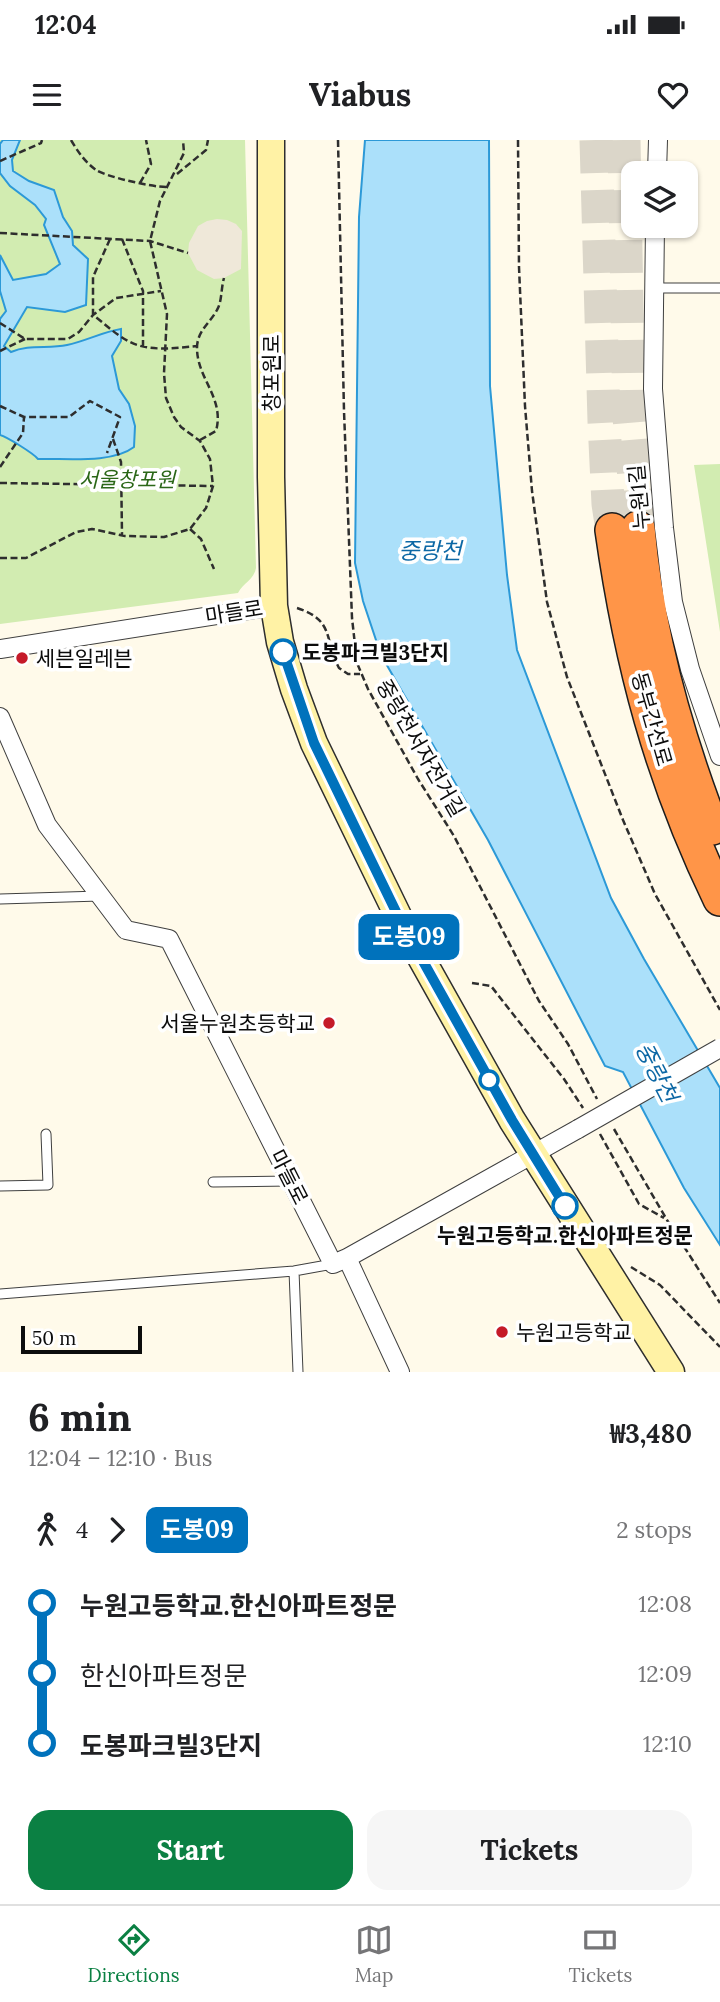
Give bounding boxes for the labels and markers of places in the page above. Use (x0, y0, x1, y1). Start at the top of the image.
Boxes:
marker: 도봉파크빌3단지 (270, 639, 296, 665)
place label: 도봉파크빌3단지 (302, 639, 449, 666)
place label: 세븐일레븐 (36, 645, 133, 672)
marker: 세븐일레븐 (14, 650, 30, 666)
place label: 서울누원초등학교 (160, 1010, 315, 1037)
marker: 서울누원초등학교 (321, 1015, 337, 1031)
unlabelled marker (479, 1070, 499, 1090)
marker: 누원고등학교.한신아파트정문 (552, 1193, 578, 1219)
place label: 누원고등학교.한신아파트정문 (437, 1222, 693, 1249)
place label: 누원고등학교 (516, 1319, 632, 1346)
marker: 누원고등학교 (494, 1324, 510, 1340)

